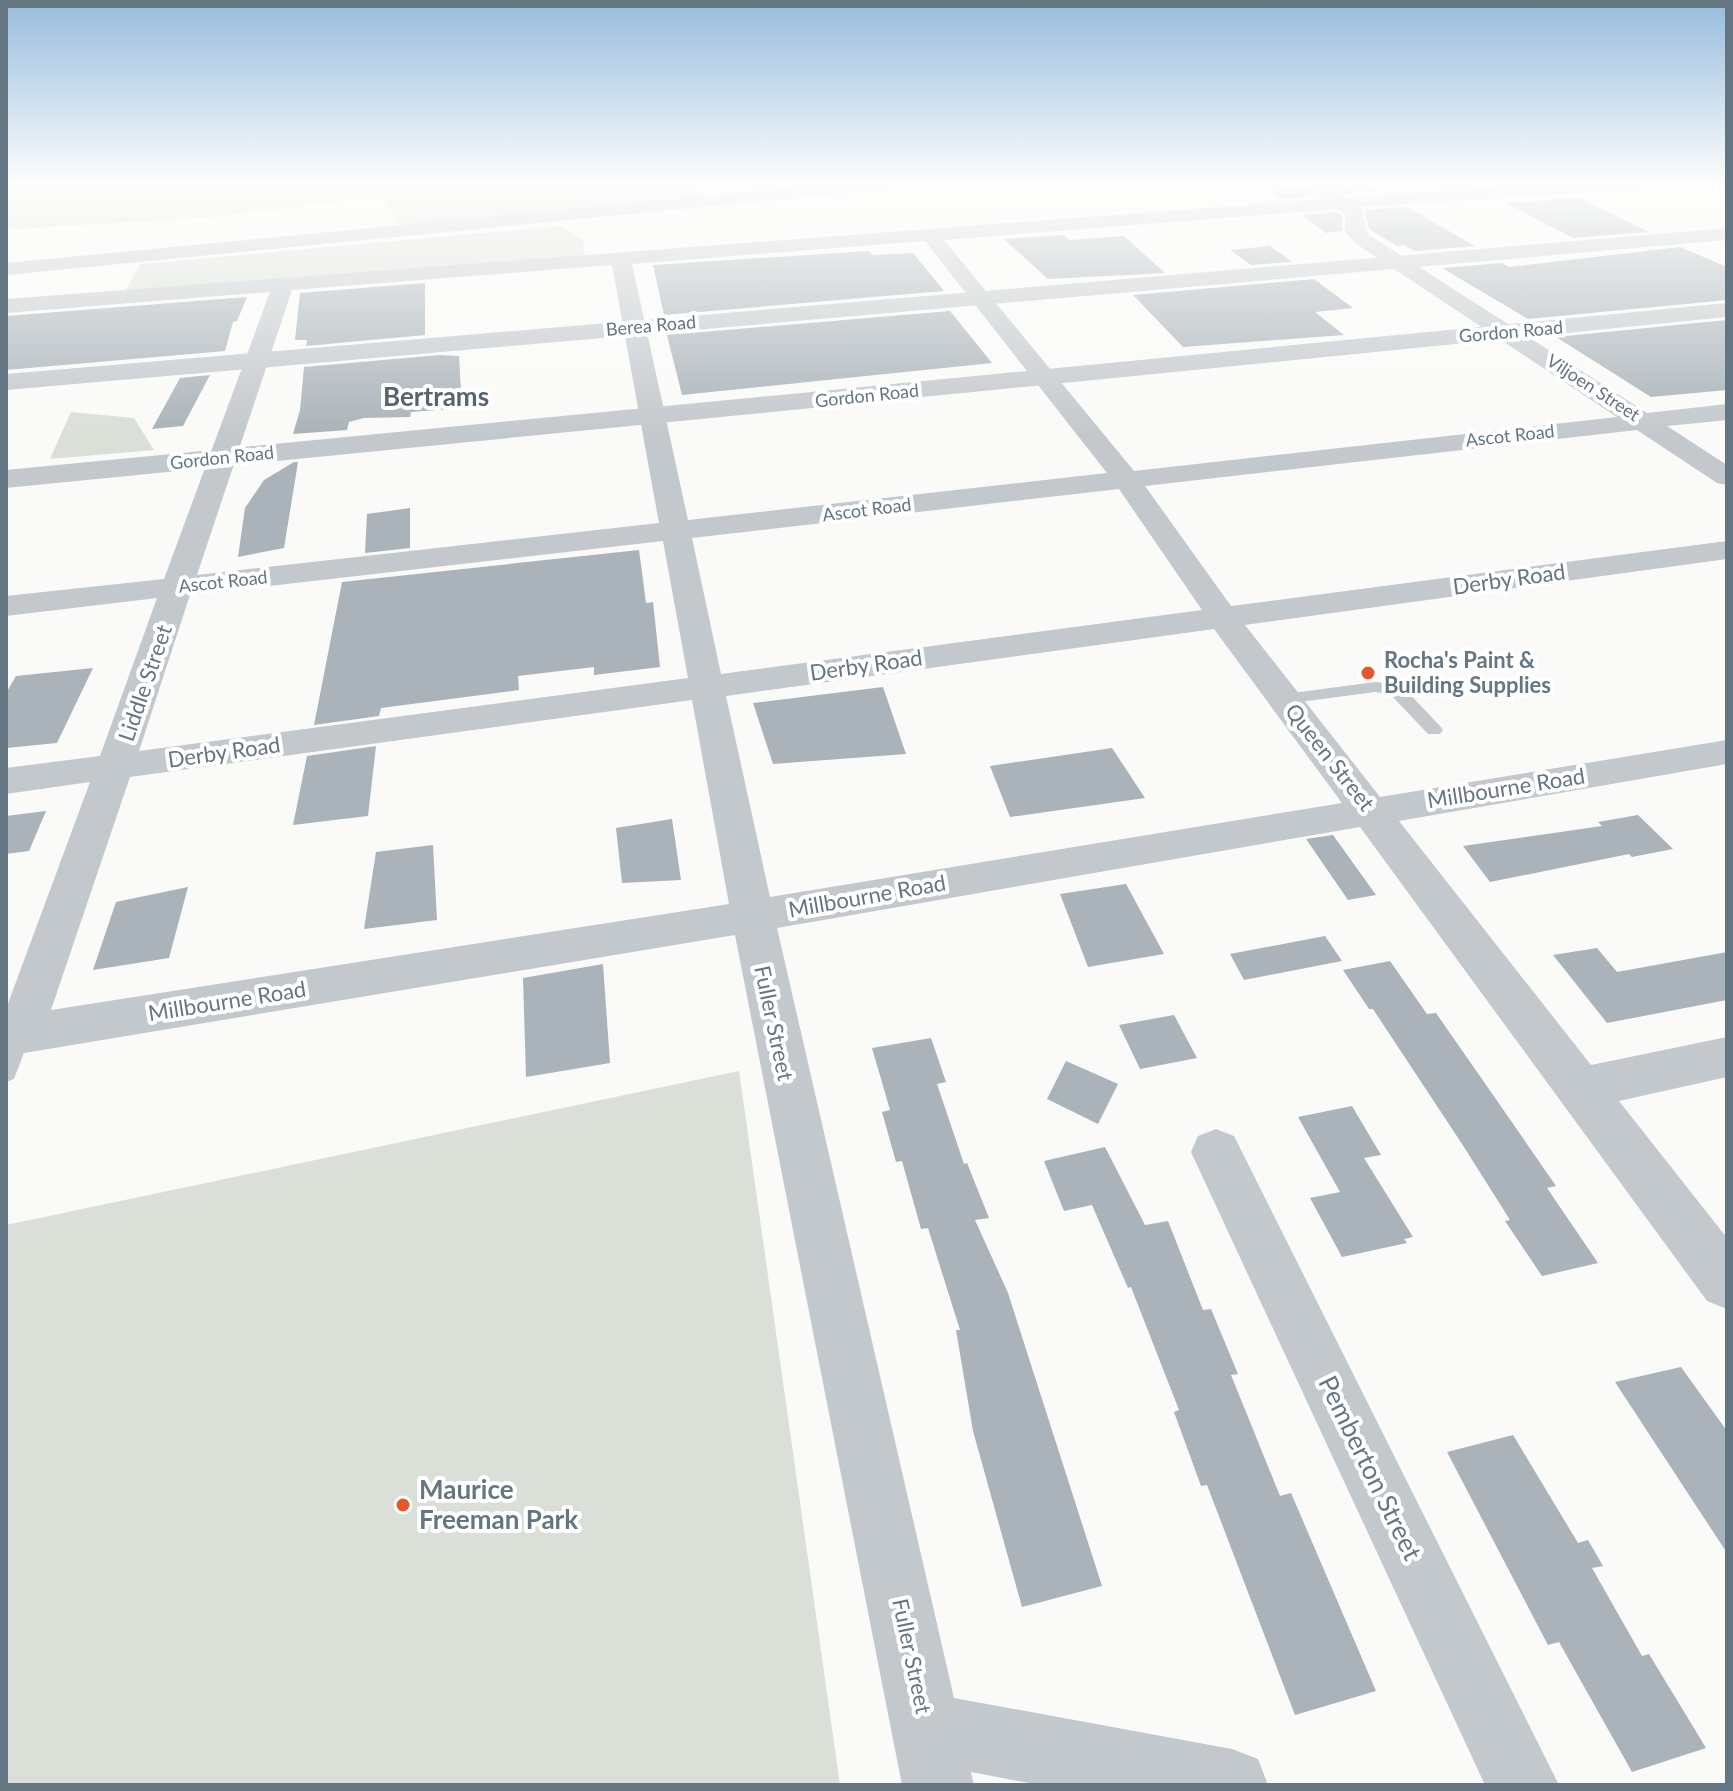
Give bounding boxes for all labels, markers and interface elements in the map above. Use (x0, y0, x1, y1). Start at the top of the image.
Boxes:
street label: Berea Road (605, 310, 697, 340)
street label: Gordon Road (1458, 315, 1564, 347)
street label: Viljoen Street (1543, 349, 1645, 426)
street label: Gordon Road (814, 379, 920, 411)
district label: Bertrams (383, 380, 489, 412)
street label: Ascot Road (1464, 419, 1556, 451)
street label: Gordon Road (169, 441, 275, 473)
street label: Ascot Road (821, 493, 913, 525)
street label: Derby Road (1451, 557, 1567, 600)
street label: Ascot Road (177, 565, 269, 597)
street label: Liddle Street (112, 621, 177, 745)
street label: Derby Road (808, 643, 924, 686)
place label: Rocha's Paint & Building Supplies (1384, 646, 1551, 698)
marker: Rocha's Paint & Building Supplies (1359, 664, 1377, 682)
street label: Queen Street (1280, 698, 1381, 816)
street label: Derby Road (166, 730, 282, 773)
street label: Millbourne Road (1425, 762, 1587, 813)
street label: Millbourne Road (786, 868, 948, 923)
street label: Fuller Street (749, 963, 800, 1083)
street label: Millbourne Road (146, 975, 308, 1026)
street label: Pemberton Street (1312, 1370, 1430, 1566)
place label: Maurice Freeman Park (419, 1473, 578, 1535)
marker: Maurice Freeman Park (394, 1496, 412, 1514)
street label: Fuller Street (887, 1596, 938, 1716)

